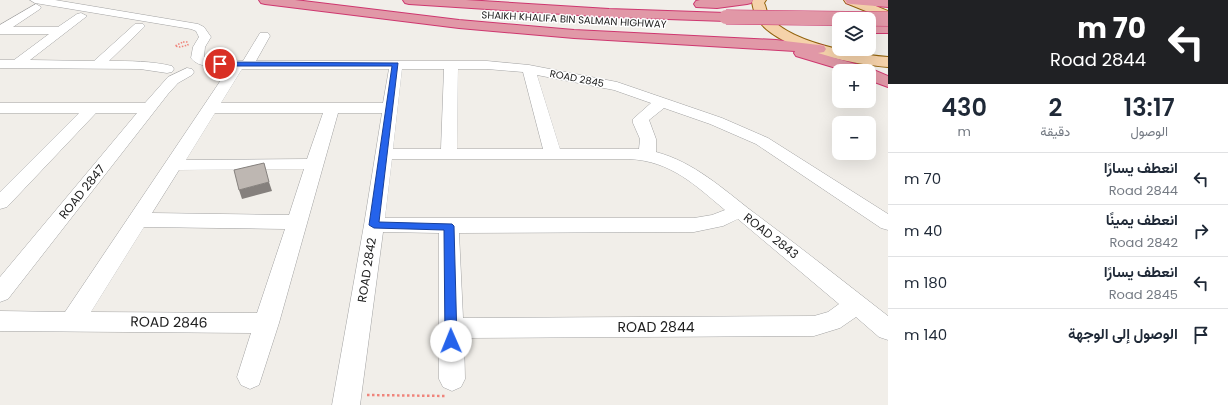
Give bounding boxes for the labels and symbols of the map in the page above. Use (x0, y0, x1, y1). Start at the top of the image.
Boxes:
street label: SHAIKH KHALIFA BIN SALMAN HIGHWAY (481, 7, 667, 32)
pin (203, 47, 237, 81)
street label: ROAD 2845 (548, 66, 605, 91)
street label: ROAD 2847 (55, 161, 109, 222)
street label: ROAD 2843 (740, 209, 802, 262)
street label: ROAD 2842 (353, 236, 380, 304)
street label: ROAD 2846 (130, 311, 208, 333)
street label: ROAD 2844 (617, 317, 695, 337)
position arrow (430, 320, 472, 362)

